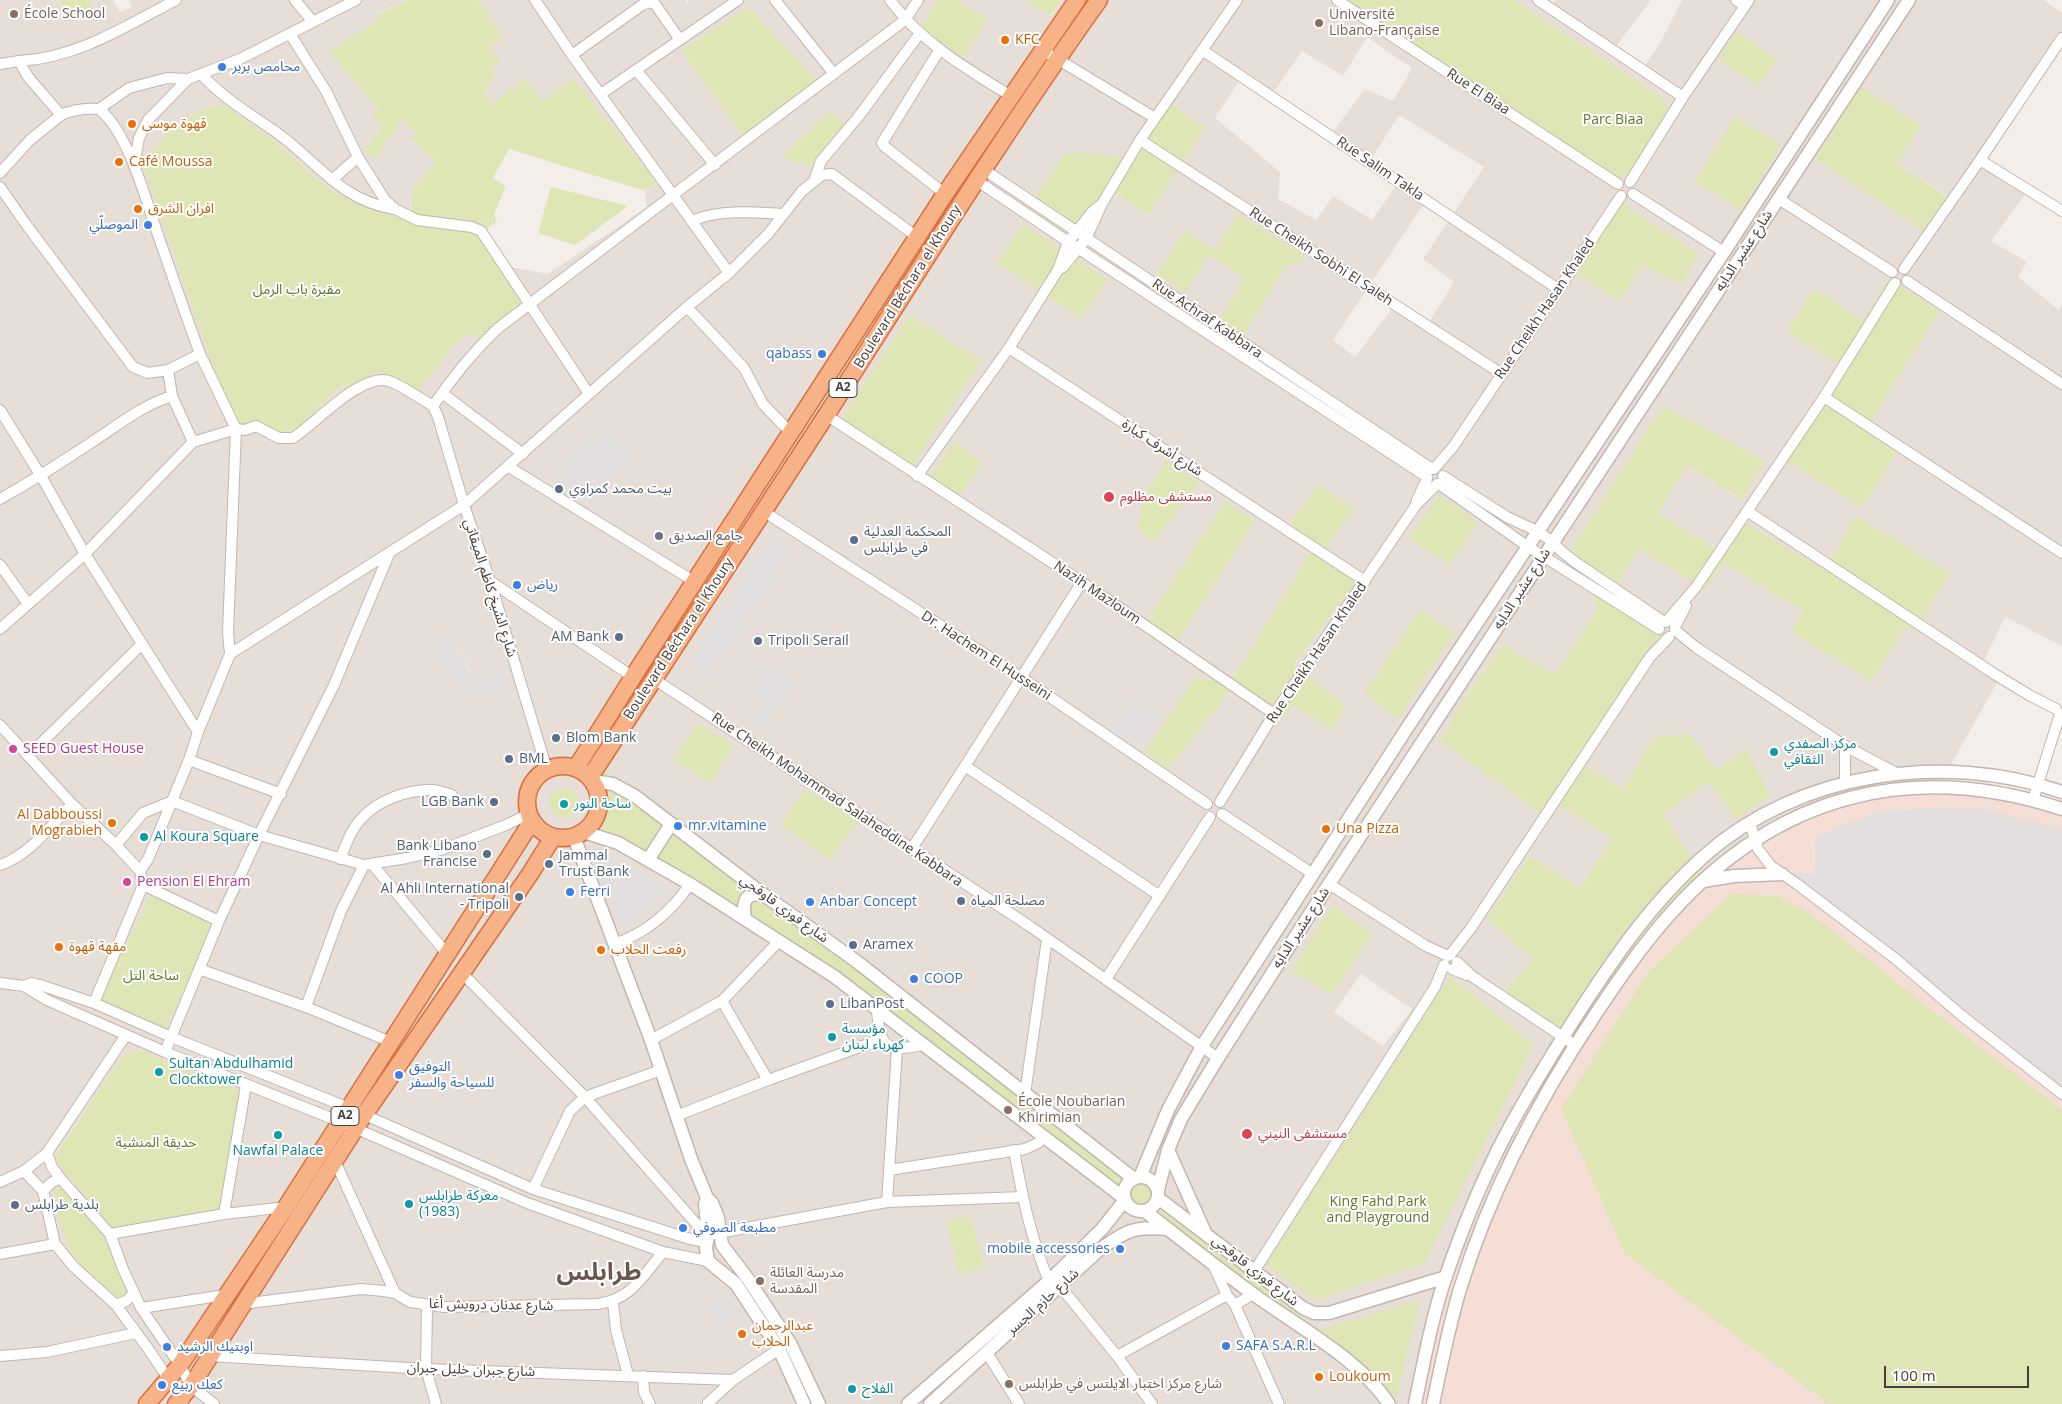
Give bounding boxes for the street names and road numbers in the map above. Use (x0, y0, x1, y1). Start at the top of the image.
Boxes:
street label: Rue El Biaa (1443, 65, 1513, 119)
street label: Rue Salim Takla (1333, 134, 1427, 204)
street label: Boulevard Béchara el Khoury (851, 202, 965, 372)
street label: Rue Cheikh Sobhi El Saleh (1246, 204, 1396, 310)
street label: شارع عشير الدايه (1712, 207, 1776, 295)
street label: Rue Cheikh Hasan Khaled (1491, 235, 1599, 383)
street label: Rue Achraf Kabbara (1149, 276, 1265, 362)
road number: A2 (829, 378, 857, 398)
street label: شارع أشرف كبارة (1119, 416, 1205, 480)
street label: شارع الشيخ كاظم الميقاتي (460, 517, 520, 659)
street label: شارع عشير الدايه (1490, 545, 1554, 633)
street label: Boulevard Béchara el Khoury (620, 555, 738, 723)
street label: Nazih Mazloum (1050, 558, 1144, 628)
street label: Rue Cheikh Hasan Khaled (1263, 579, 1371, 727)
street label: Dr. Hachem El Husseini (918, 608, 1054, 704)
street label: Rue Cheikh Mohammad Salaheddine Kabbara (708, 709, 966, 891)
street label: شارع فوزي قاوقجي (736, 871, 832, 947)
street label: شارع عشير الدايه (1269, 884, 1333, 972)
road number: A2 (331, 1106, 359, 1126)
street label: شارع فوزي قاوقجي (1208, 1232, 1302, 1310)
street label: شارع حازم الجسر (1003, 1265, 1083, 1339)
street label: شارع عدنان درويش أغا (429, 1296, 553, 1314)
street label: شارع جبران خليل جبران (407, 1359, 535, 1381)

